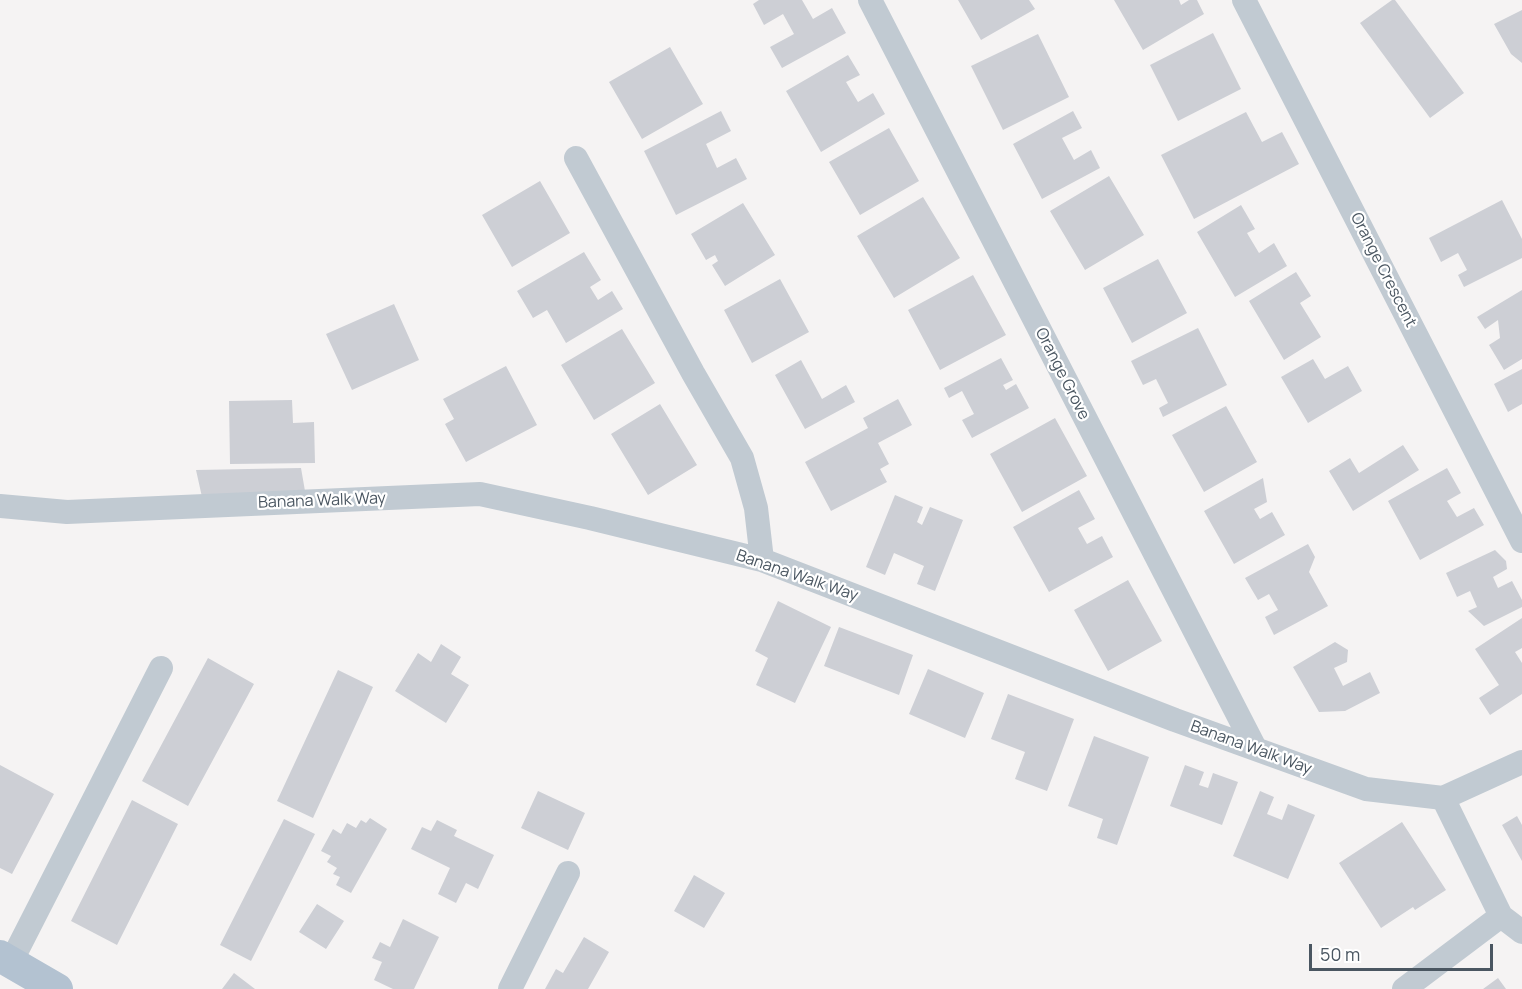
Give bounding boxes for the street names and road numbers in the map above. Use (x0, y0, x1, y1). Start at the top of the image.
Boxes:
street label: Orange Crescent (1346, 210, 1420, 330)
street label: Orange Grove (1031, 325, 1093, 423)
street label: Banana Walk Way (258, 489, 386, 513)
street label: Banana Walk Way (733, 546, 861, 606)
street label: Banana Walk Way (1188, 717, 1314, 779)

